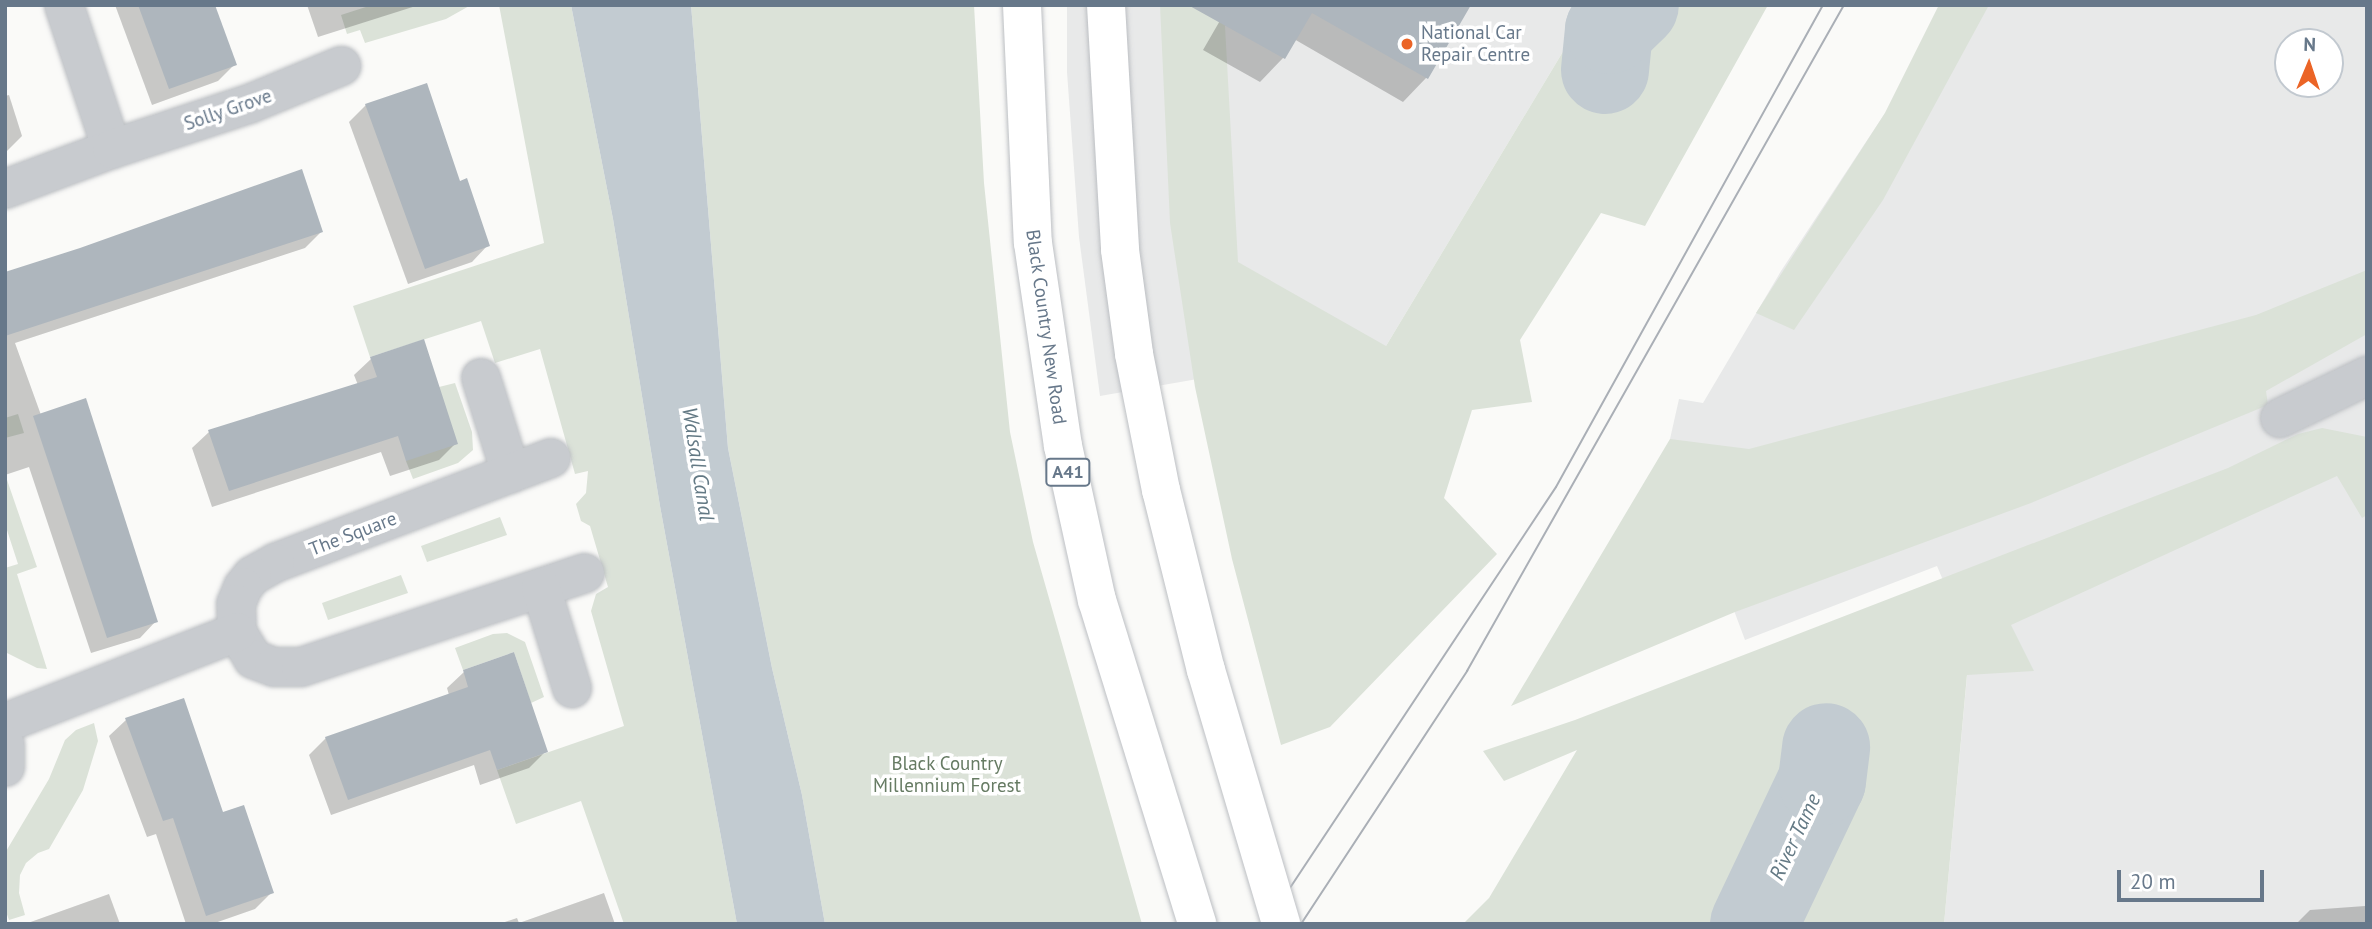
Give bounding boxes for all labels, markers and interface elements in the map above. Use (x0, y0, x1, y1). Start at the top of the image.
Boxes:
place label: National Car Repair Centre (1421, 22, 1530, 66)
north arrow (2274, 28, 2344, 98)
text: N (2303, 32, 2316, 56)
marker: National Car Repair Centre (1399, 36, 1415, 52)
street label: Solly Grove (181, 84, 275, 136)
street label: Black Country New Road (1021, 227, 1071, 427)
water label: Walsall Canal (677, 405, 719, 523)
road number: A41 (1045, 458, 1091, 486)
street label: The Square (306, 507, 400, 561)
park label: Black Country Millennium Forest (873, 753, 1021, 797)
water label: River Tame (1764, 790, 1826, 884)
scale bar (2120, 856, 2267, 900)
text: 20 m (2130, 868, 2176, 895)

